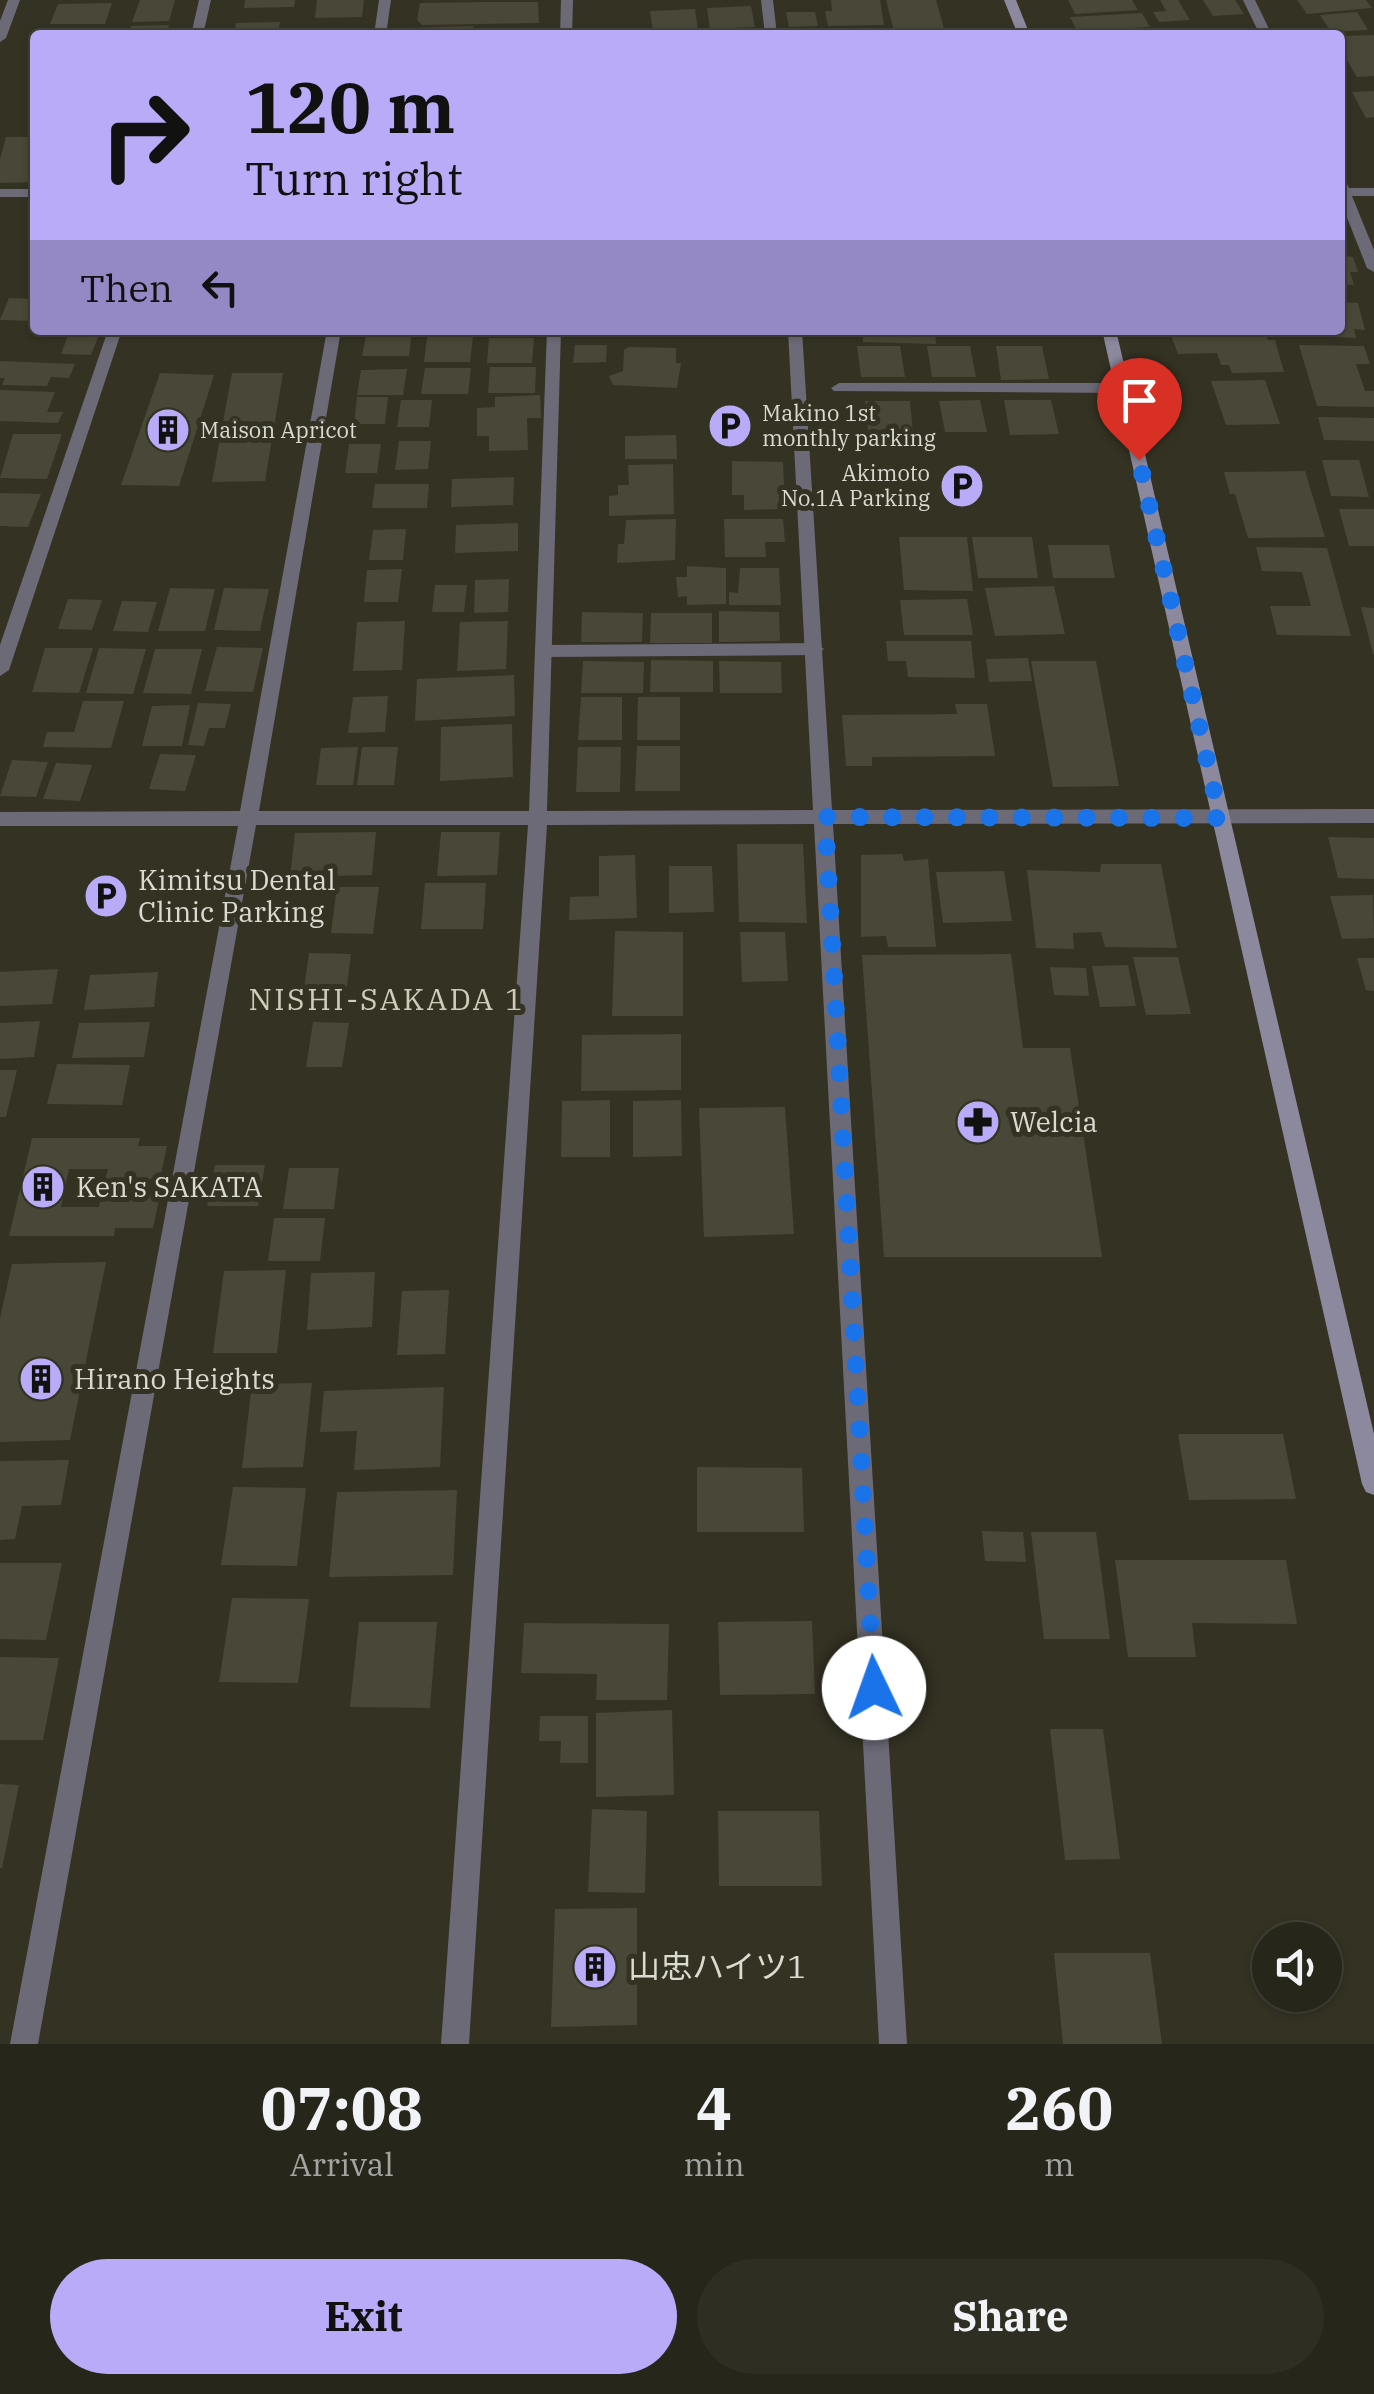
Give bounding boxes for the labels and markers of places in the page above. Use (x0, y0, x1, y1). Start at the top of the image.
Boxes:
pin (1097, 358, 1182, 461)
place label: Makino 1st monthly parking (762, 398, 936, 452)
parking icon: Makino 1st monthly parking (707, 403, 753, 449)
building icon: Maison Apricot (145, 407, 191, 453)
place label: Maison Apricot (200, 415, 357, 444)
place label: Akimoto No.1A Parking (781, 458, 930, 512)
parking icon: Akimoto No.1A Parking (939, 463, 985, 509)
place label: Kimitsu Dental Clinic Parking (138, 861, 336, 930)
parking icon: Kimitsu Dental Clinic Parking (83, 873, 129, 919)
pharmacy icon: Welcia (955, 1099, 1001, 1145)
place label: Welcia (1010, 1103, 1098, 1140)
building icon: Ken's SAKATA (20, 1164, 66, 1210)
place label: Ken's SAKATA (76, 1168, 263, 1205)
building icon: Hirano Heights (18, 1356, 64, 1402)
place label: Hirano Heights (74, 1360, 275, 1397)
building icon: 山忠ハイツ1 (572, 1944, 618, 1990)
place label: 山忠ハイツ1 (628, 1945, 807, 1987)

